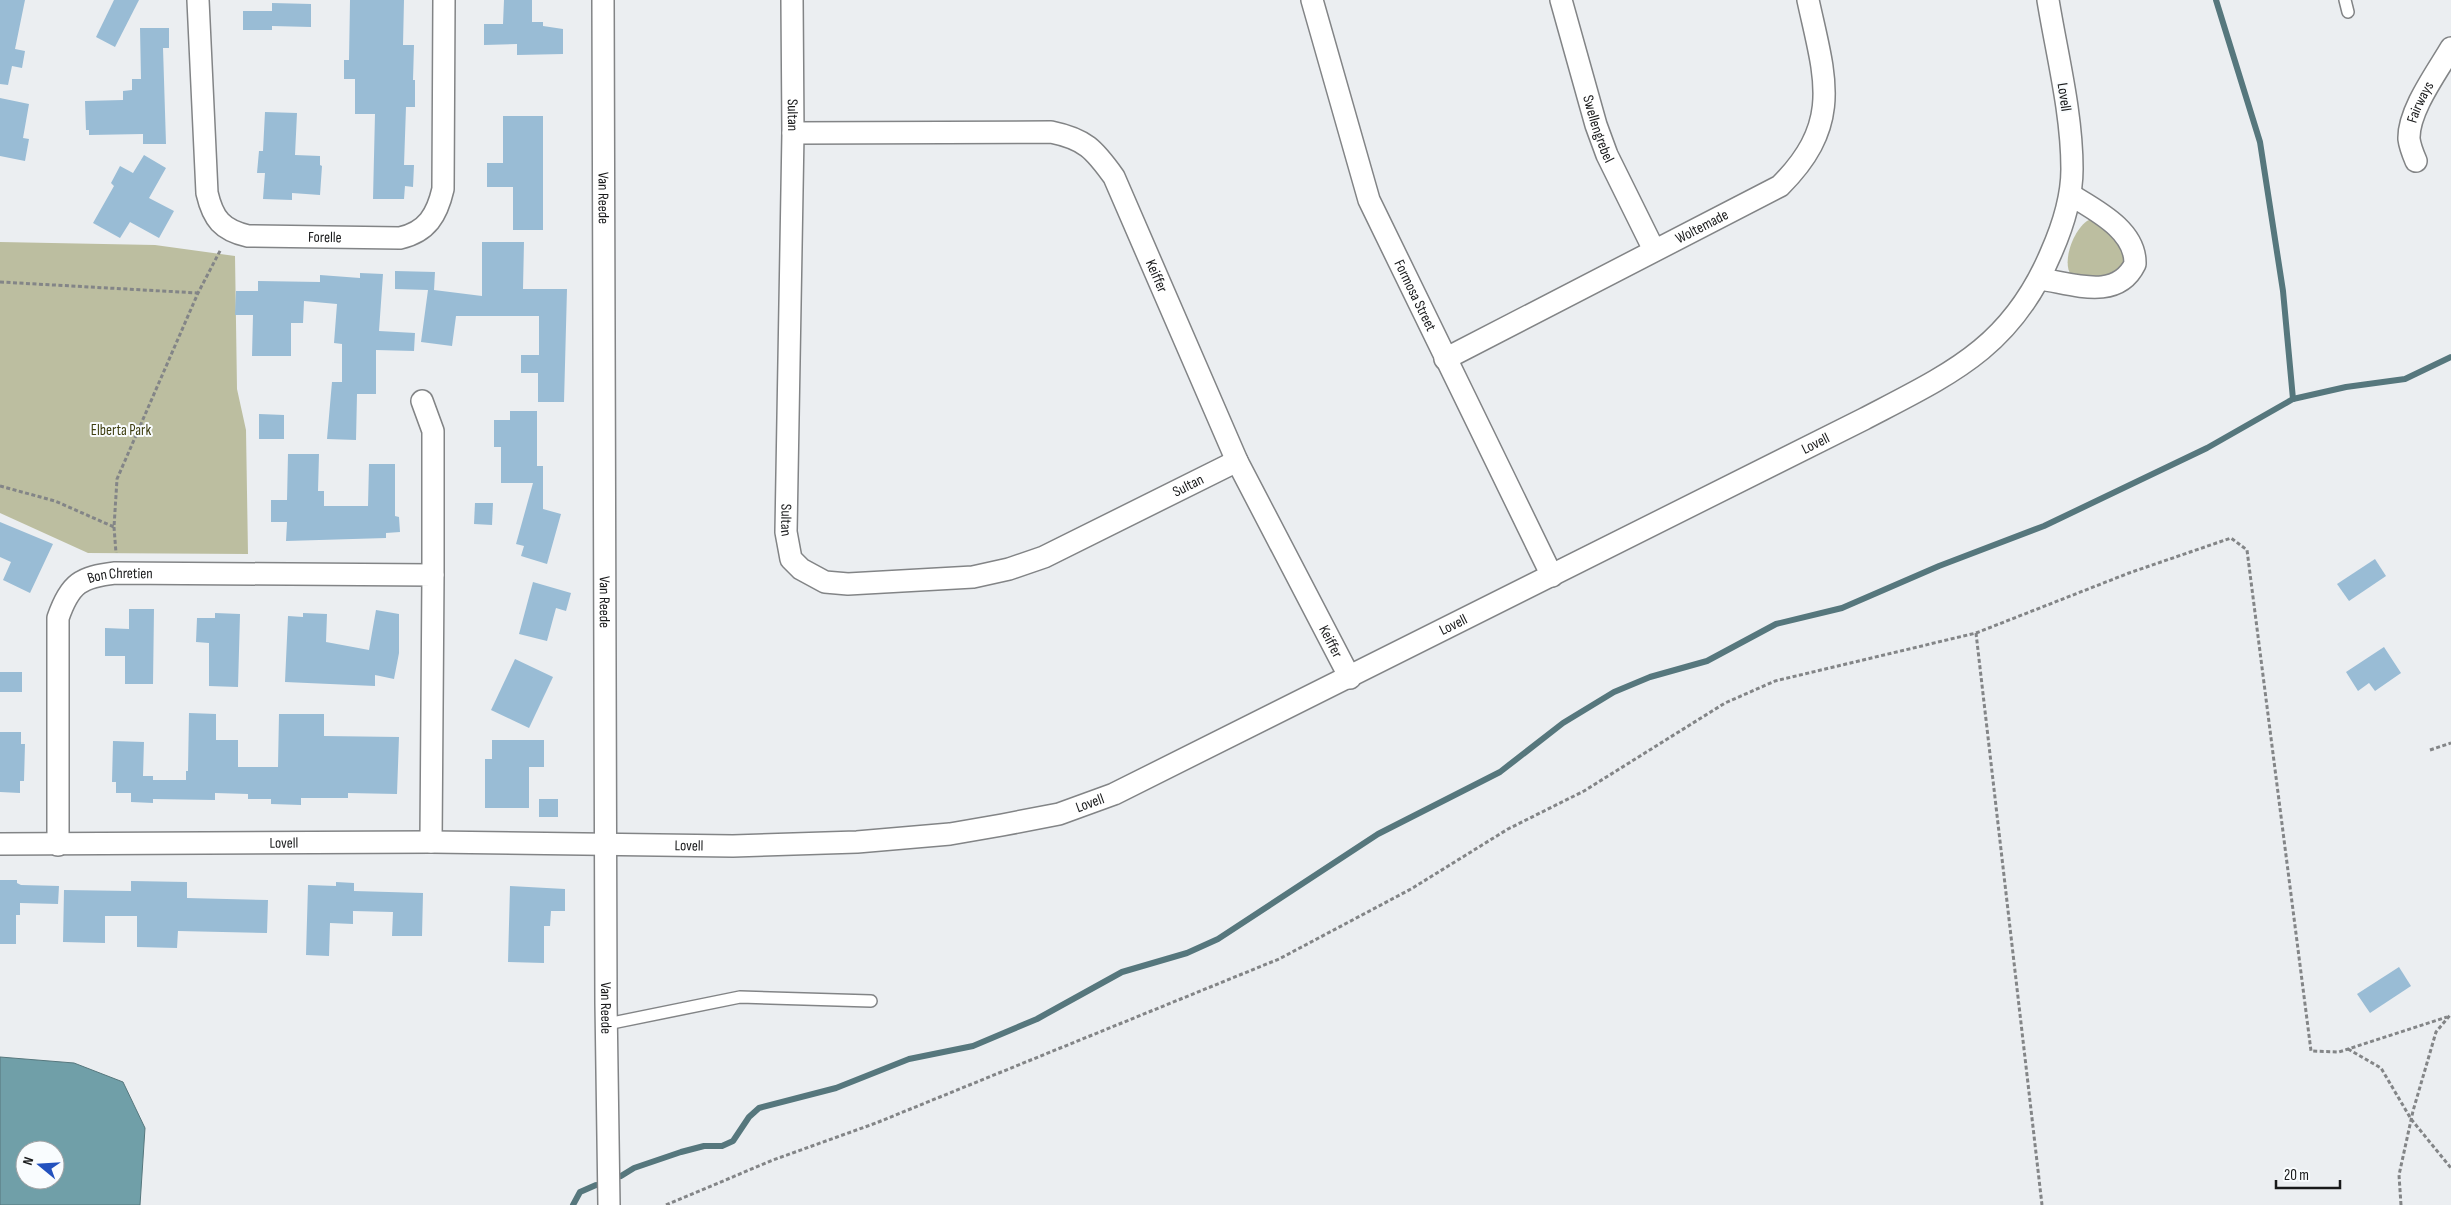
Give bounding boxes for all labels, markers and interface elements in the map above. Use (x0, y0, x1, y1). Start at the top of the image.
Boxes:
street label: Fairways (2402, 78, 2438, 125)
street label: Lovell (2053, 81, 2075, 113)
street label: Swellengrebel (1579, 93, 1619, 166)
street label: Sultan (783, 99, 802, 131)
street label: Van Reede (594, 172, 613, 224)
street label: Woltemade (1672, 205, 1731, 248)
street label: Forelle (308, 227, 342, 247)
street label: Keiffer (1141, 257, 1173, 296)
street label: Formosa Street (1390, 257, 1441, 335)
park label: Elberta Park (91, 421, 151, 440)
street label: Lovell (1798, 428, 1833, 458)
street label: Sultan (1169, 470, 1207, 501)
street label: Sultan (776, 504, 796, 538)
street label: Bon Chretien (85, 563, 153, 588)
street label: Van Reede (595, 576, 614, 628)
street label: Lovell (1436, 609, 1470, 639)
street label: Keiffer (1315, 622, 1348, 661)
street label: Lovell (1073, 789, 1107, 817)
street label: Lovell (270, 833, 298, 852)
street label: Lovell (674, 836, 704, 855)
street label: Van Reede (596, 982, 616, 1034)
north arrow (15, 1140, 65, 1190)
text: N (19, 1155, 37, 1167)
scale bar (2276, 1158, 2340, 1190)
text: 20 m (2284, 1166, 2309, 1185)

